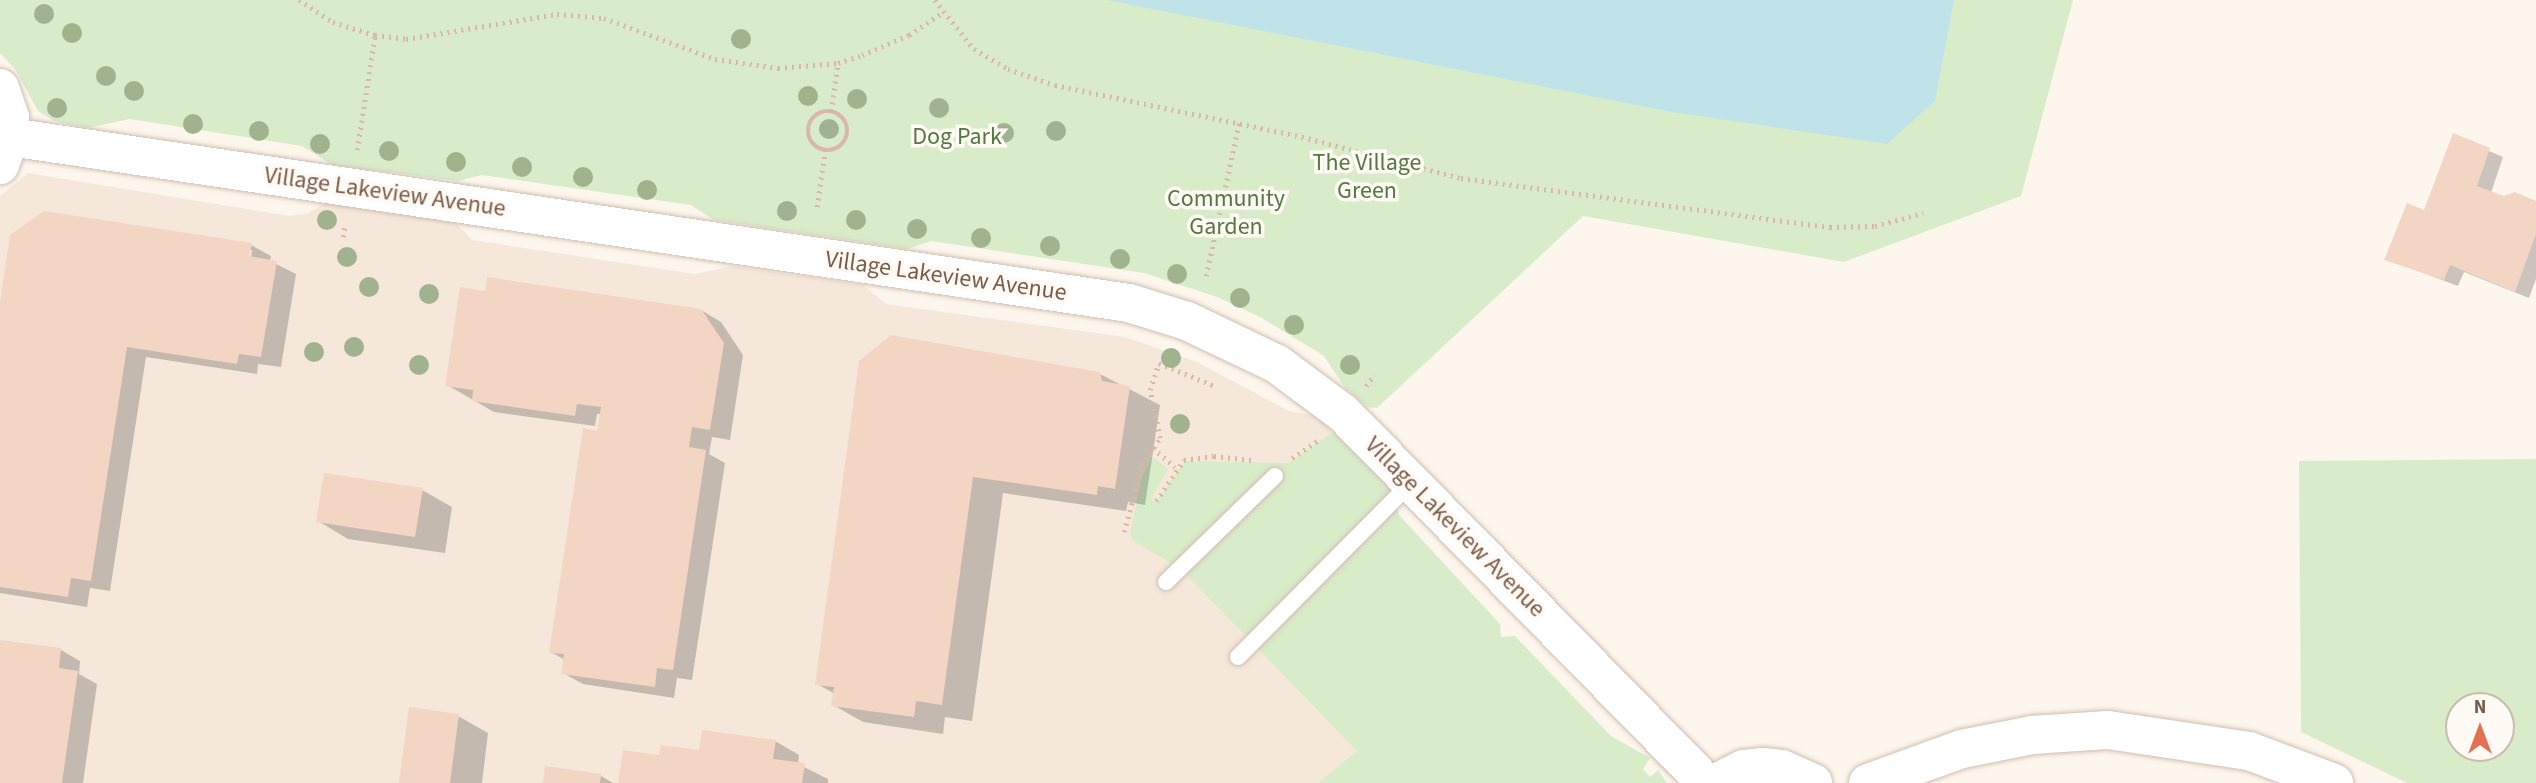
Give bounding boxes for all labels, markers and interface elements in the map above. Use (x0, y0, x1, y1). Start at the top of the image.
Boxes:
park label: Dog Park (912, 123, 1002, 151)
park label: The Village Green (1313, 149, 1421, 205)
street label: Village Lakeview Avenue (262, 161, 508, 223)
park label: Community Garden (1167, 185, 1285, 241)
street label: Village Lakeview Avenue (823, 245, 1069, 307)
street label: Village Lakeview Avenue (1359, 431, 1551, 623)
north arrow (2445, 692, 2515, 762)
text: N (2474, 694, 2486, 721)

